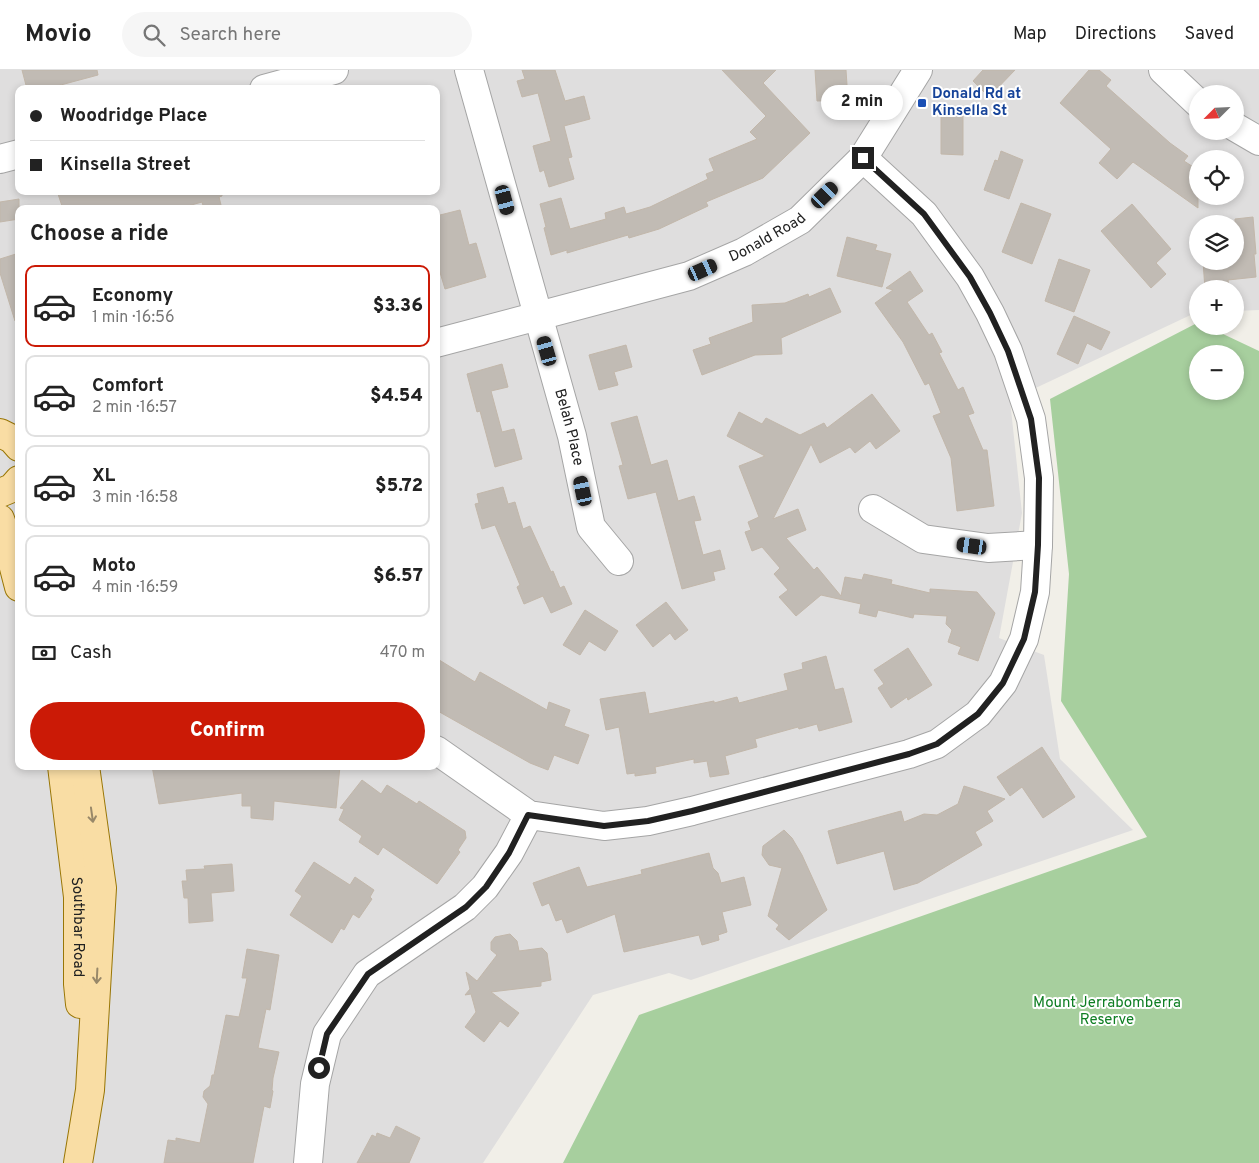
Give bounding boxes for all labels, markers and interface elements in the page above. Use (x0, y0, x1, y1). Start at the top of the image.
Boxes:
search box (122, 12, 472, 57)
text: Movio (25, 20, 92, 50)
icon: search (140, 21, 168, 49)
text: Search here (180, 23, 281, 47)
text: Map (1013, 23, 1047, 46)
text: Directions (1075, 23, 1157, 46)
text: Saved (1185, 23, 1234, 46)
place label: Donald Rd at Kinsella St (932, 85, 1021, 121)
north arrow (1189, 85, 1244, 140)
map controls (1189, 85, 1244, 400)
callout: 2 min (822, 86, 904, 121)
text: 2 min (841, 92, 883, 112)
marker: Donald Rd at Kinsella St (916, 97, 928, 109)
text: Woodridge Place (60, 104, 207, 128)
route end (852, 147, 874, 169)
button: locate (1189, 150, 1244, 205)
text: Kinsella Street (60, 153, 191, 177)
car (808, 179, 841, 211)
car (493, 184, 516, 216)
street label: Donald Road (726, 209, 811, 267)
button: layers (1189, 215, 1244, 270)
text: Choose a ride (30, 221, 168, 248)
car (686, 257, 719, 283)
button: + (1189, 280, 1244, 335)
icon: car (32, 284, 77, 329)
text: Economy (92, 284, 173, 308)
text: $3.36 (373, 294, 423, 318)
text: 1 min · 16:56 (92, 308, 174, 328)
car (535, 335, 558, 367)
button: − (1189, 345, 1244, 400)
icon: car (32, 374, 77, 419)
text: Comfort (92, 374, 164, 398)
text: $4.54 (370, 384, 423, 408)
street label: Belah Place (550, 386, 587, 468)
text: 2 min · 16:57 (92, 398, 177, 418)
icon: car (32, 464, 77, 509)
text: XL (92, 464, 115, 488)
text: $5.72 (375, 474, 423, 498)
car (572, 475, 593, 507)
text: 3 min · 16:58 (92, 488, 178, 508)
car (956, 536, 987, 556)
icon: car (32, 554, 77, 599)
text: Moto (92, 554, 136, 578)
text: $6.57 (373, 564, 423, 588)
text: 4 min · 16:59 (92, 578, 178, 598)
icon: cash (30, 639, 58, 667)
text: Cash (70, 641, 112, 665)
text: 470 m (380, 643, 425, 663)
button: Confirm (30, 702, 425, 760)
one-way arrow (87, 806, 97, 822)
street label: Southbar Road (66, 876, 88, 977)
one-way arrow (92, 968, 101, 984)
park label: Mount Jerrabomberra Reserve (1033, 994, 1181, 1030)
route start (308, 1057, 330, 1079)

